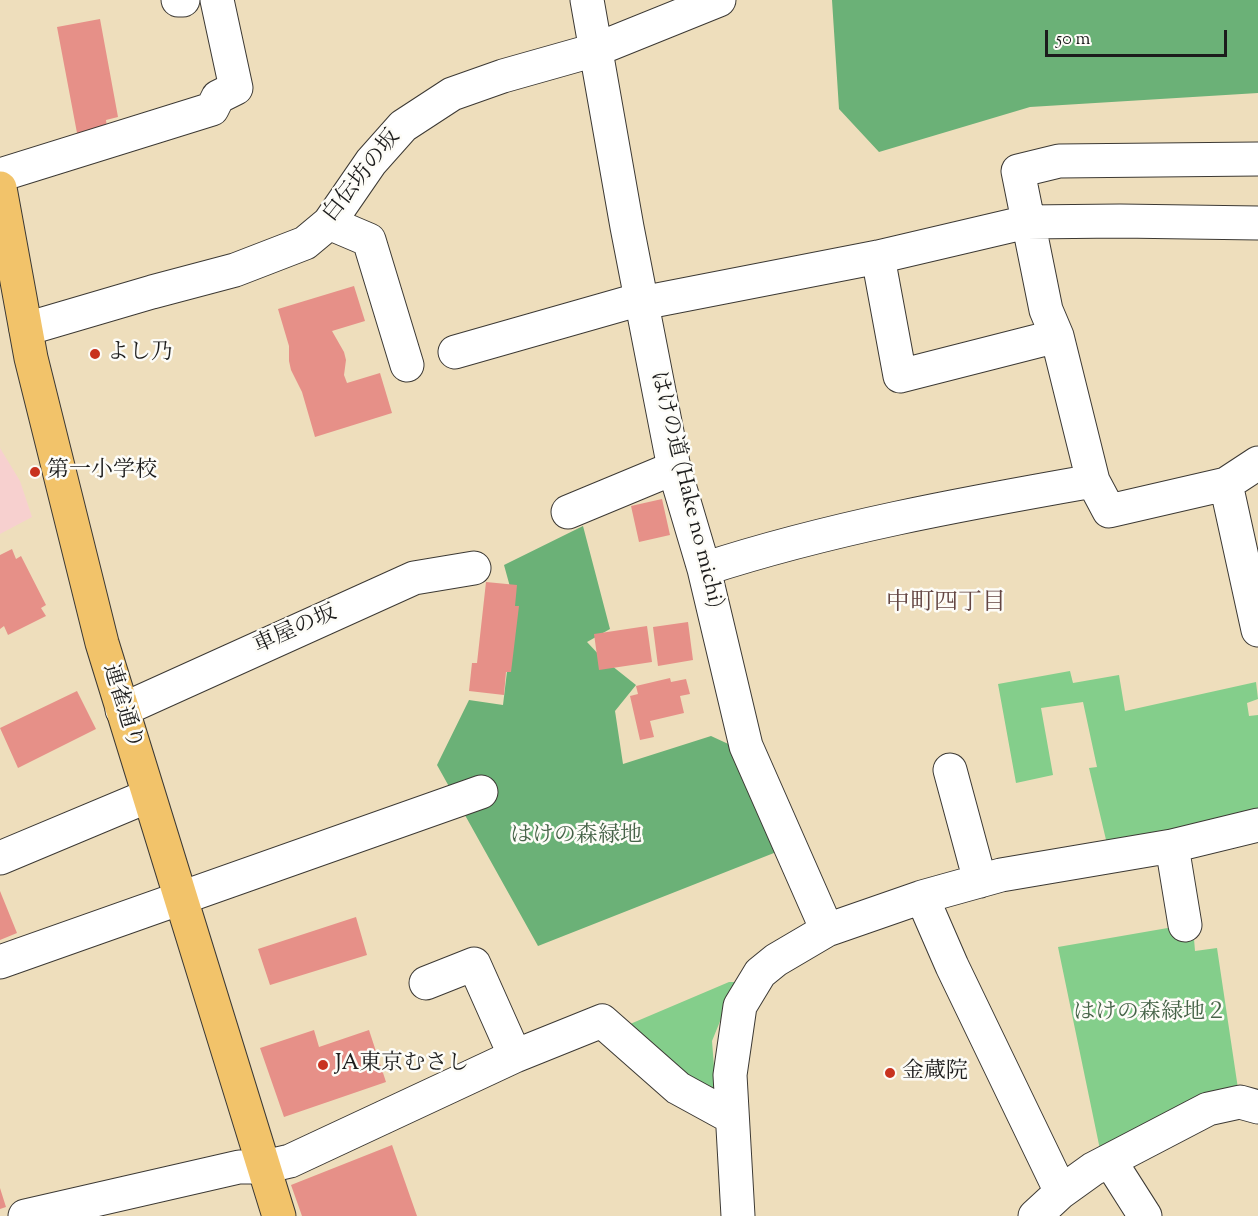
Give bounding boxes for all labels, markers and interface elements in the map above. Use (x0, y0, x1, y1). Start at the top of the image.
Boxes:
scale bar (1048, 18, 1230, 56)
text: 50 m (1056, 27, 1090, 53)
street label: 白伝坊の坂 (319, 126, 407, 228)
place label: よし乃 (107, 341, 173, 367)
marker: よし乃 (88, 347, 102, 361)
street label: はけの道 (Hake no michi) (643, 369, 727, 611)
place label: 第一小学校 (47, 459, 157, 485)
marker: 第一小学校 (28, 465, 42, 479)
district label: 中町四丁目 (886, 591, 1006, 619)
street label: 車屋の坂 (250, 601, 342, 661)
street label: 連雀通り (96, 661, 146, 753)
park label: はけの森緑地 (510, 824, 642, 850)
park label: はけの森緑地２ (1073, 1001, 1227, 1027)
place label: JA東京むさし (335, 1052, 469, 1078)
marker: JA東京むさし (316, 1058, 330, 1072)
place label: 金蔵院 (902, 1060, 968, 1086)
marker: 金蔵院 (883, 1066, 897, 1080)

